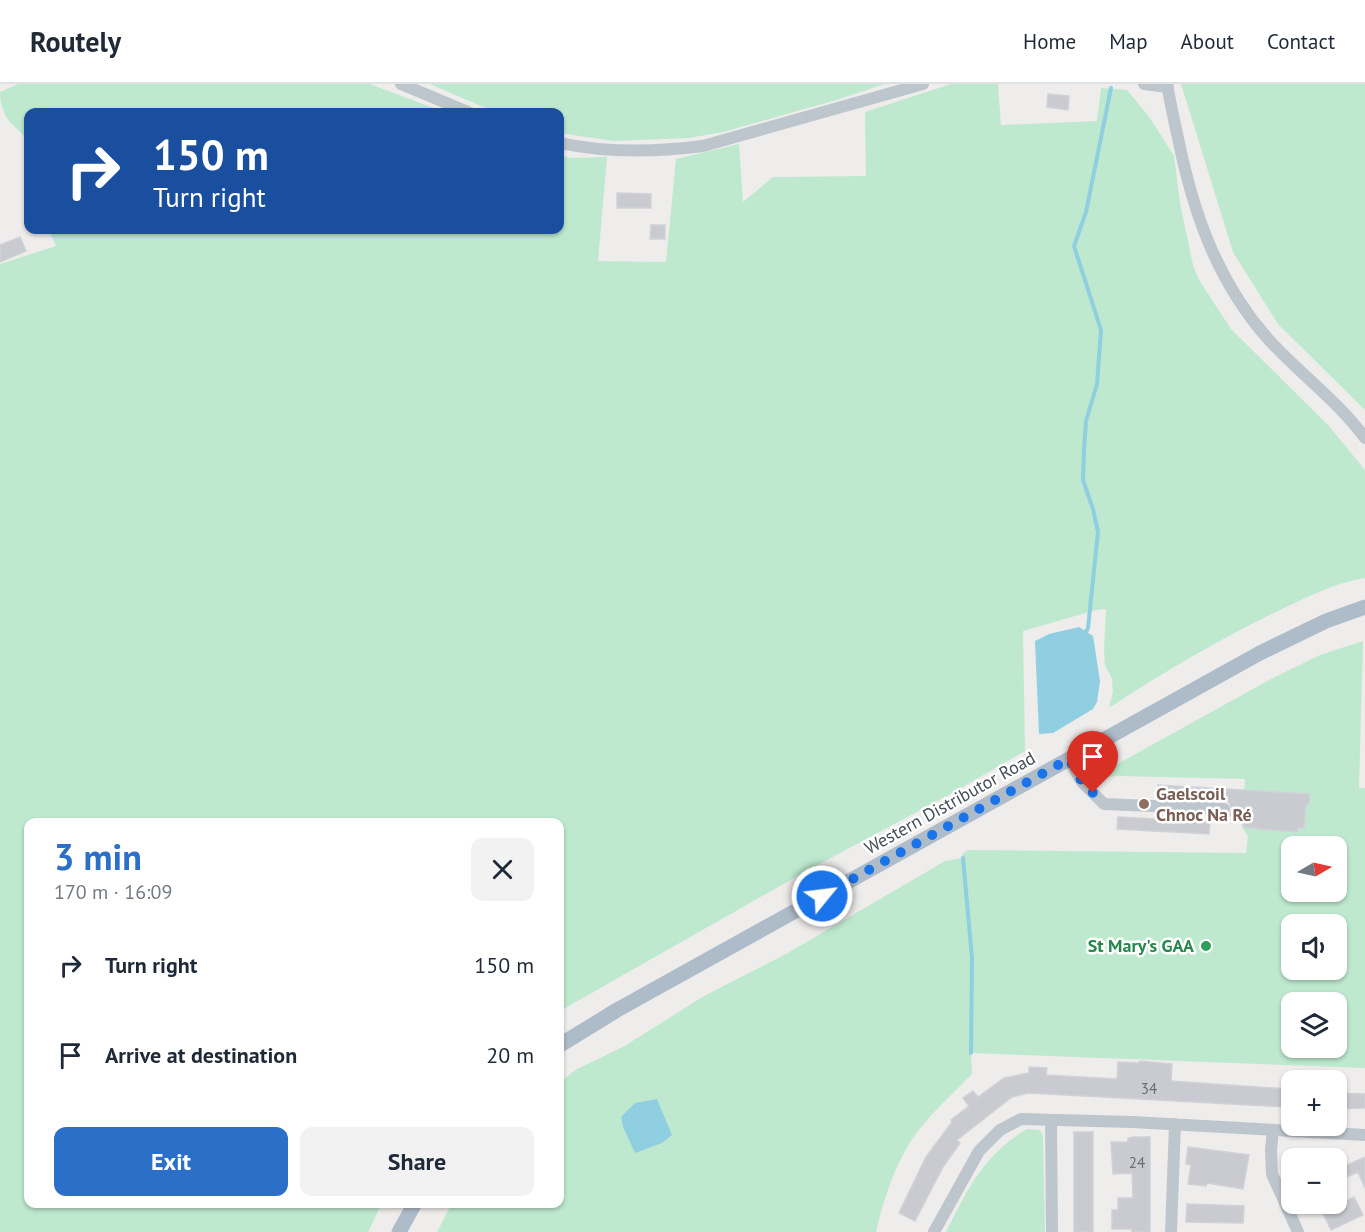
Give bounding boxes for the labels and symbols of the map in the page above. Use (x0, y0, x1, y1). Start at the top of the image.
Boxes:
pin (1067, 731, 1118, 793)
street label: Western Distributor Road (860, 746, 1039, 859)
place label: Gaelscoil Chnoc Na Ré (1156, 782, 1252, 826)
marker: Gaelscoil Chnoc Na Ré (1137, 797, 1151, 811)
north arrow (1281, 836, 1347, 902)
position arrow (790, 864, 854, 928)
place label: St Mary's GAA (1088, 934, 1194, 957)
marker: St Mary's GAA (1199, 939, 1213, 953)
house number: 34 (1141, 1079, 1157, 1098)
house number: 24 (1129, 1153, 1145, 1172)

